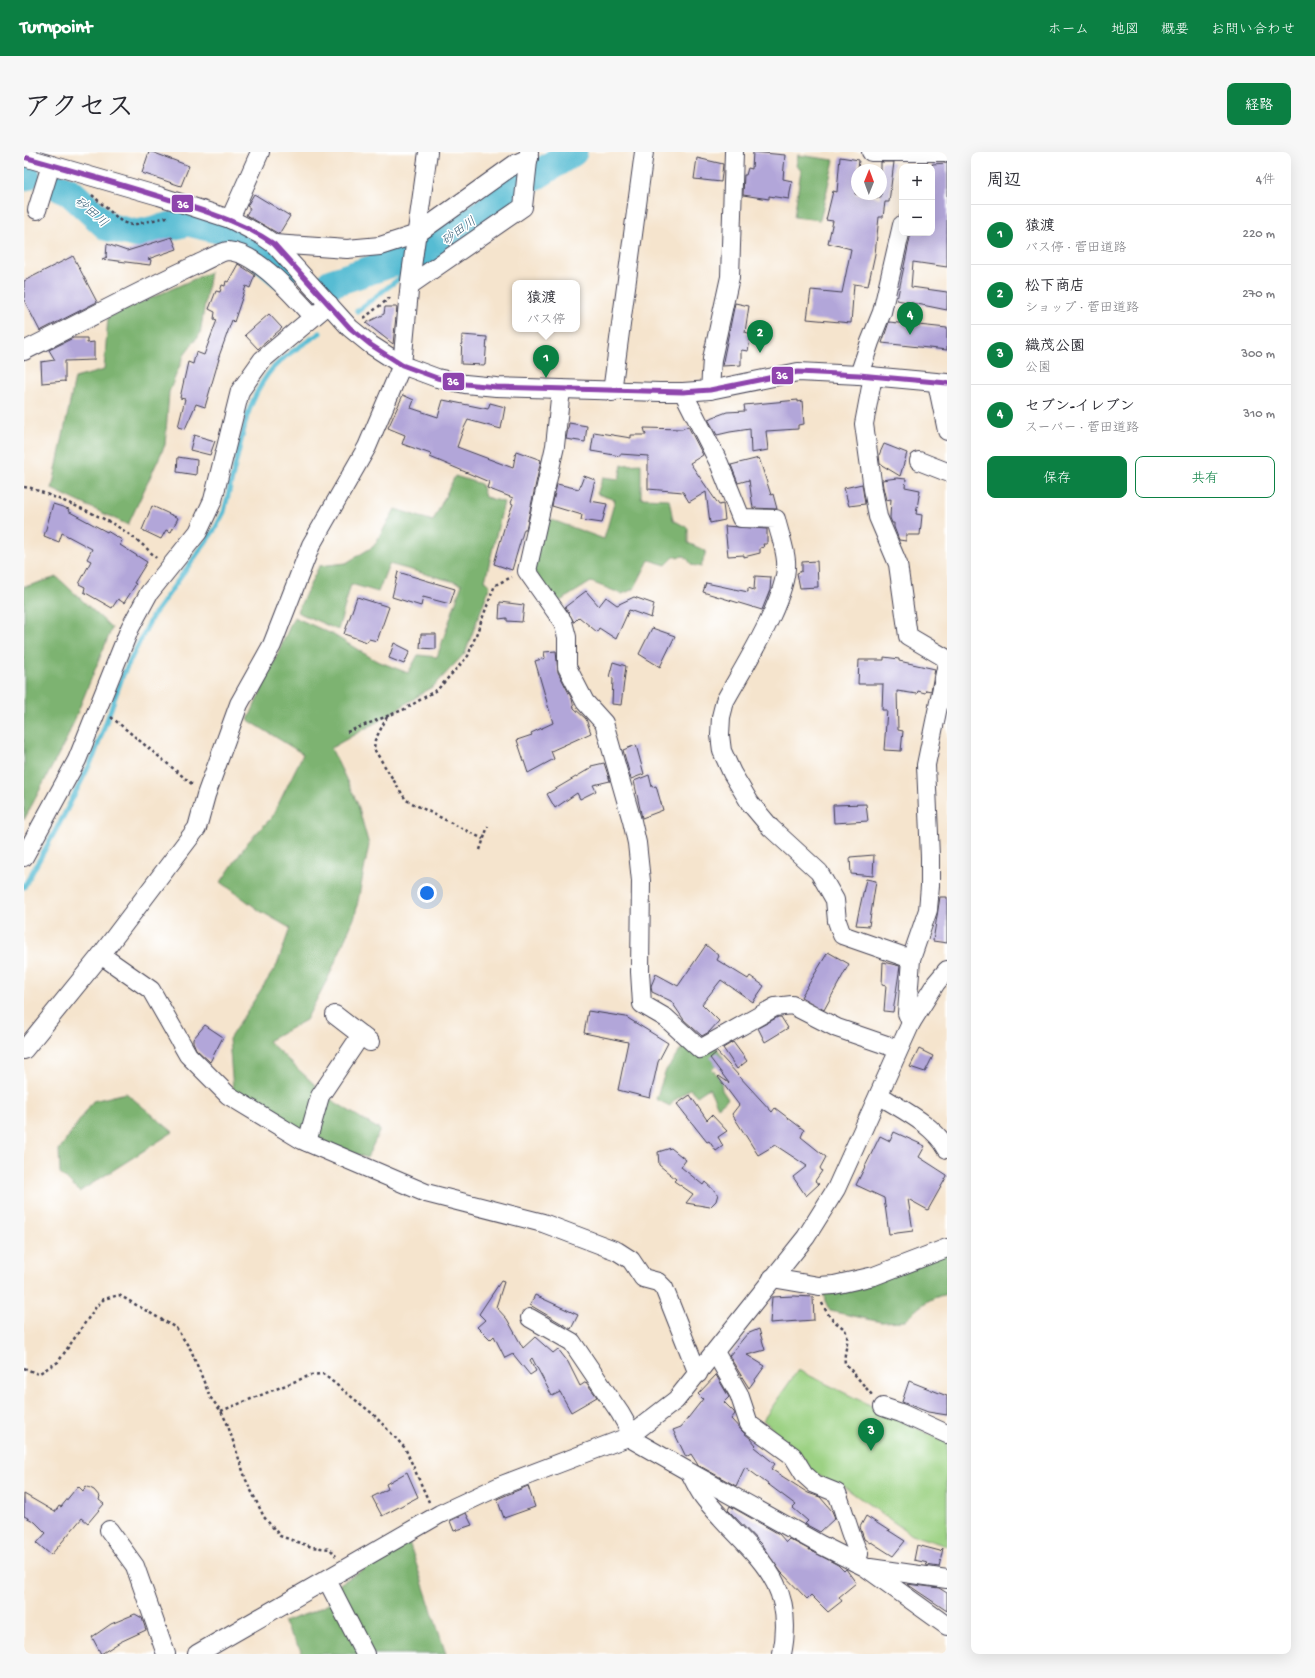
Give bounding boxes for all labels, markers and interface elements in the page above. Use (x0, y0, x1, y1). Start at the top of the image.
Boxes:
text: Turnpoint (20, 17, 92, 40)
text: ホーム (1048, 22, 1089, 39)
text: 地図 (1111, 22, 1139, 39)
text: 概要 (1161, 22, 1189, 39)
text: お問い合わせ (1211, 22, 1295, 39)
button: 経路 (1227, 83, 1291, 125)
text: アクセス (24, 93, 134, 126)
north arrow (851, 164, 887, 200)
map controls (899, 164, 935, 236)
button: + (899, 164, 935, 200)
text: 周辺 (987, 172, 1021, 192)
text: 4件 (1256, 173, 1275, 188)
water label: 砂田川 (71, 194, 111, 231)
line badge: 36 (171, 194, 194, 213)
text: 36 (176, 200, 189, 212)
button: − (899, 200, 935, 236)
water label: 砂田川 (439, 214, 480, 250)
text: 猿渡 (1025, 218, 1055, 236)
text: 1 (997, 227, 1003, 242)
text: 220 m (1243, 227, 1275, 242)
text: バス停 · 菅田道路 (1025, 241, 1126, 256)
text: 松下商店 (1025, 278, 1085, 296)
popup (512, 280, 580, 332)
text: 2 (997, 287, 1003, 302)
text: 270 m (1242, 287, 1275, 302)
text: 猿渡 (526, 290, 557, 308)
text: ショップ · 菅田道路 (1025, 301, 1139, 316)
pin: 4 (897, 302, 923, 335)
text: バス停 (526, 313, 566, 328)
pin: 2 (747, 320, 773, 353)
text: 織茂公園 (1025, 338, 1085, 356)
pin: 1 (533, 345, 559, 378)
text: 3 (997, 347, 1003, 362)
text: 300 m (1241, 347, 1275, 362)
text: 公園 (1025, 361, 1051, 376)
line badge: 36 (771, 366, 794, 385)
text: 36 (775, 371, 788, 383)
line badge: 36 (442, 372, 465, 391)
text: 36 (446, 377, 459, 389)
text: セブン-イレブン (1025, 398, 1135, 416)
text: 4 (997, 407, 1003, 422)
text: 310 m (1243, 407, 1275, 422)
text: スーパー · 菅田道路 (1025, 421, 1139, 436)
button: 保存 (987, 456, 1127, 498)
button: 共有 (1135, 456, 1275, 498)
your location (417, 883, 437, 903)
pin: 3 (858, 1418, 884, 1451)

